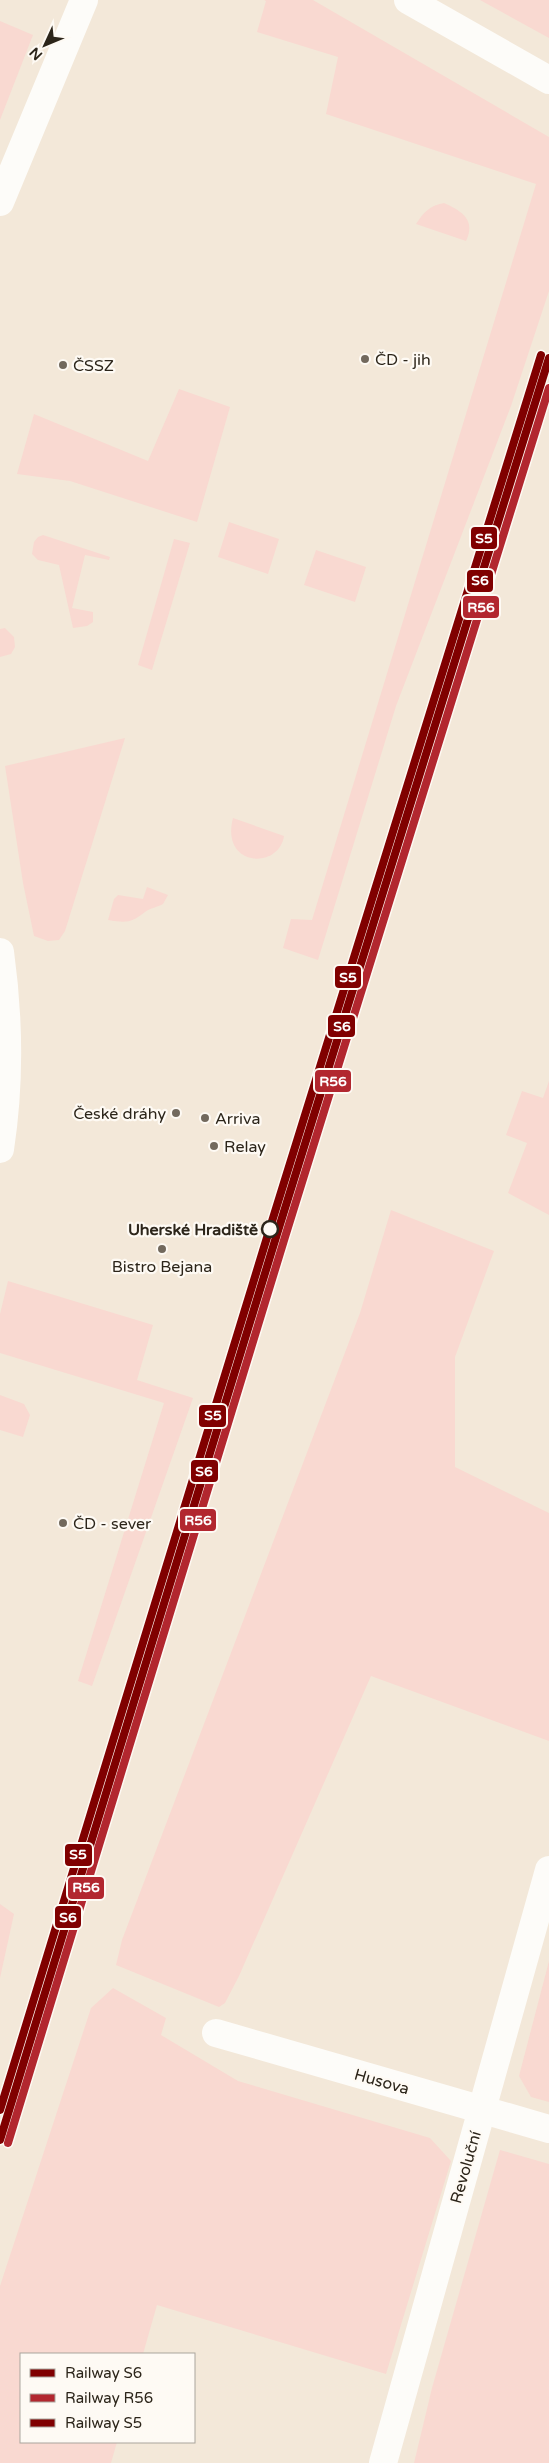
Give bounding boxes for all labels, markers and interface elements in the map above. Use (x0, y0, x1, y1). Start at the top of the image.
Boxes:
north arrow (20, 20, 70, 70)
text: N (26, 44, 46, 64)
place label: ČD - jih (375, 350, 431, 370)
marker: ČD - jih (359, 353, 371, 365)
place label: ČSSZ (73, 356, 114, 376)
marker: ČSSZ (57, 359, 69, 371)
line badge: S5 (470, 526, 498, 550)
text: S5 (475, 530, 493, 547)
line badge: S6 (466, 569, 494, 593)
text: S6 (471, 572, 489, 589)
line badge: R56 (462, 595, 500, 619)
text: R56 (467, 599, 495, 616)
line badge: S5 (334, 965, 362, 989)
text: S5 (339, 969, 357, 986)
line badge: S6 (327, 1014, 356, 1038)
text: S6 (333, 1018, 351, 1035)
line badge: R56 (314, 1069, 352, 1093)
text: R56 (319, 1073, 347, 1090)
place label: České dráhy (73, 1104, 166, 1124)
marker: České dráhy (170, 1107, 182, 1119)
place label: Arriva (215, 1109, 260, 1129)
marker: Arriva (199, 1112, 211, 1124)
place label: Relay (224, 1137, 266, 1157)
marker: Relay (208, 1140, 220, 1152)
place label: Uherské Hradiště (128, 1220, 258, 1240)
marker: Uherské Hradiště (261, 1220, 279, 1238)
marker: Bistro Bejana (156, 1243, 168, 1255)
place label: Bistro Bejana (112, 1257, 212, 1277)
line badge: S5 (198, 1404, 227, 1428)
text: S5 (204, 1407, 222, 1424)
line badge: S6 (190, 1459, 219, 1483)
text: S6 (195, 1463, 213, 1480)
line badge: R56 (179, 1508, 217, 1532)
text: R56 (184, 1512, 212, 1529)
place label: ČD - sever (73, 1514, 152, 1534)
marker: ČD - sever (57, 1517, 69, 1529)
line badge: S5 (64, 1843, 93, 1867)
text: S5 (69, 1846, 87, 1863)
line badge: R56 (67, 1876, 105, 1900)
text: R56 (72, 1879, 100, 1896)
line badge: S6 (54, 1905, 82, 1929)
text: S6 (59, 1909, 77, 1926)
street label: Husova (352, 2065, 412, 2099)
street label: Revoluční (446, 2129, 486, 2206)
legend (20, 2353, 195, 2443)
text: Railway S6 (65, 2364, 142, 2382)
text: Railway R56 (65, 2389, 153, 2407)
text: Railway S5 (65, 2414, 142, 2432)

